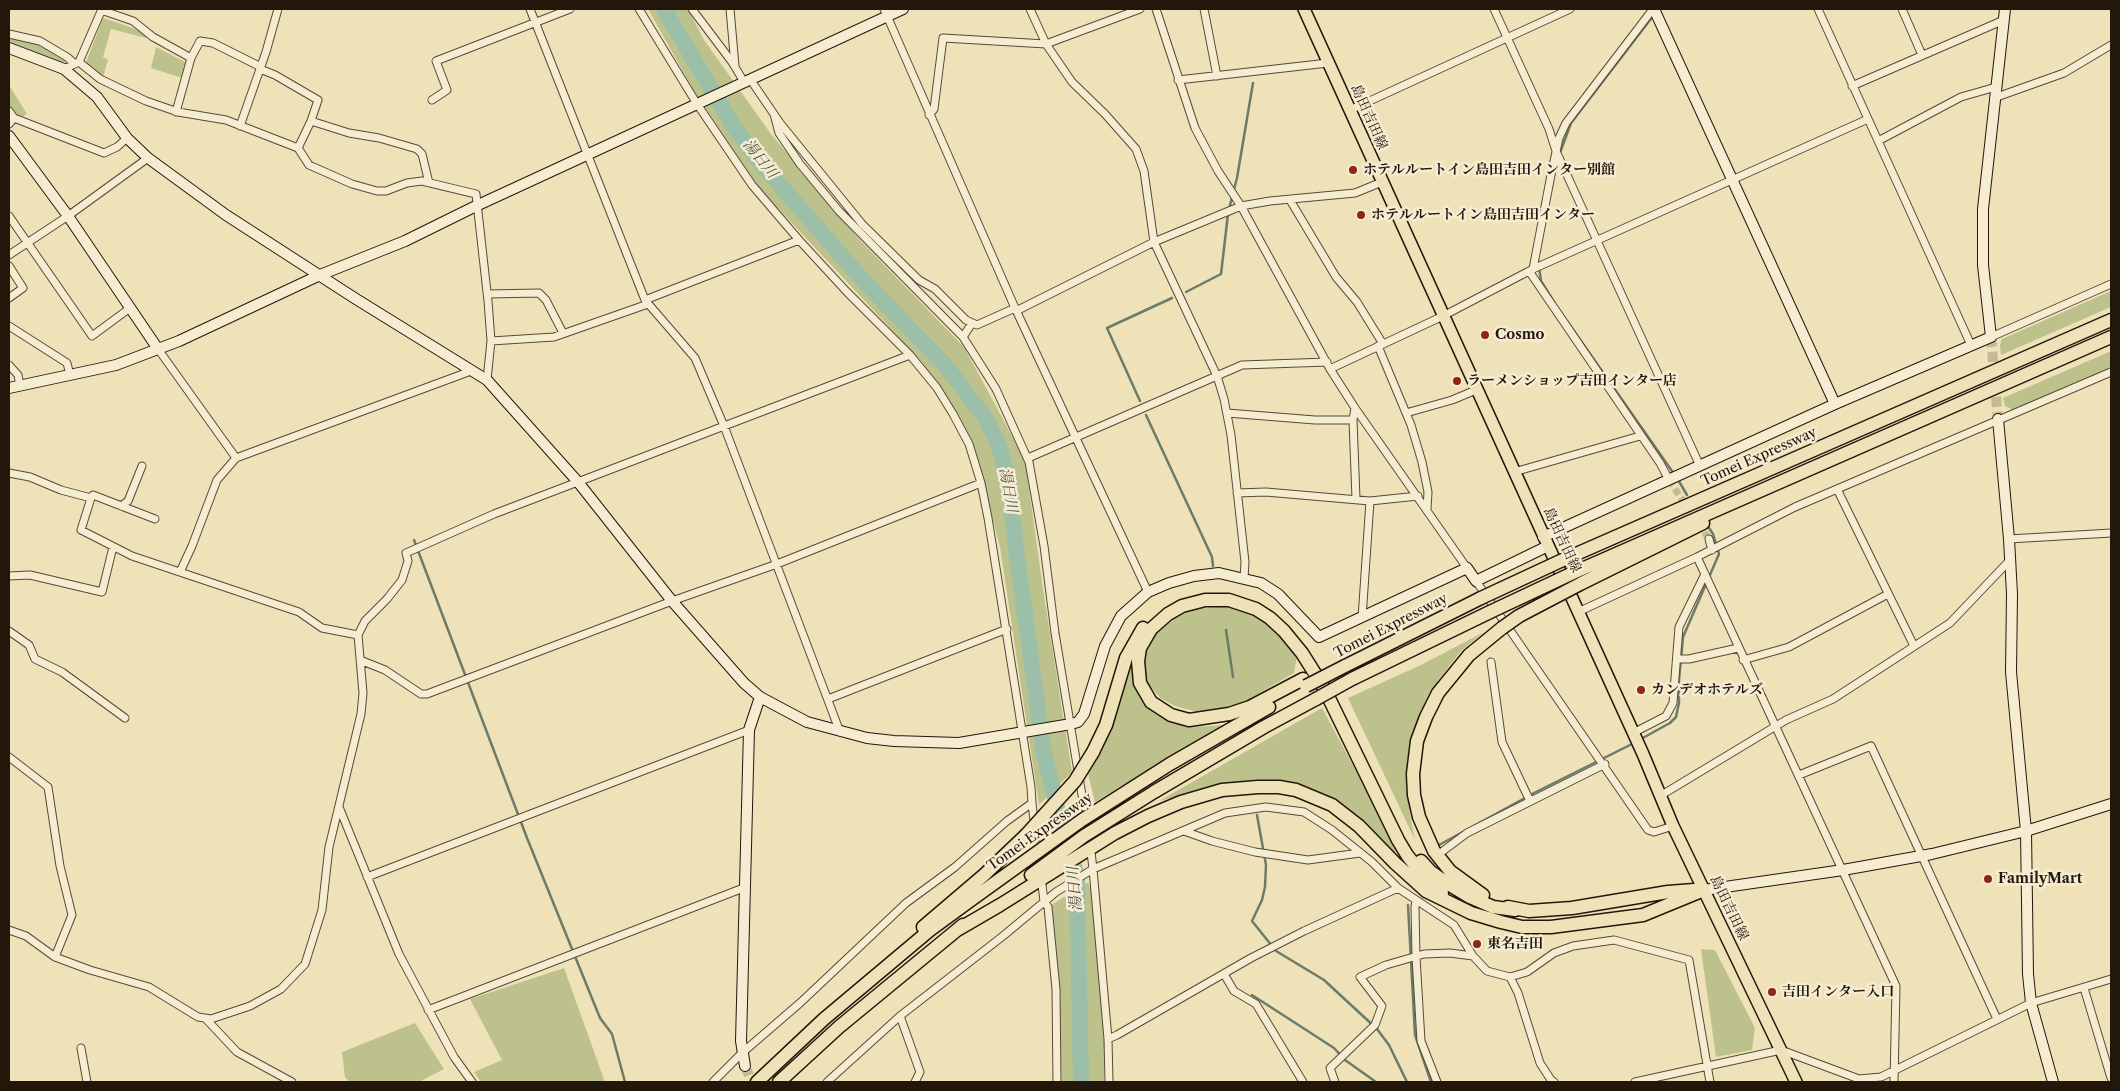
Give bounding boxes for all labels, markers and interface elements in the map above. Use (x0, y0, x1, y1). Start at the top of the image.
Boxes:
street label: 島田吉田線 (1347, 82, 1391, 152)
water label: 湯日川 (739, 136, 781, 182)
place label: ホテルルートイン島田吉田インター別館 (1363, 162, 1615, 178)
marker: ホテルルートイン島田吉田インター別館 (1347, 164, 1359, 176)
place label: ホテルルートイン島田吉田インター (1371, 207, 1595, 223)
marker: ホテルルートイン島田吉田インター (1355, 209, 1367, 221)
place label: Cosmo (1495, 327, 1545, 343)
marker: Cosmo (1479, 329, 1491, 341)
place label: ラーメンショップ吉田インター店 (1467, 373, 1677, 389)
marker: ラーメンショップ吉田インター店 (1451, 375, 1463, 387)
street label: Tomei Expressway (1699, 424, 1819, 490)
water label: 湯日川 (995, 466, 1021, 514)
street label: 島田吉田線 (1540, 505, 1584, 575)
street label: Tomei Expressway (1332, 590, 1450, 662)
place label: カンデオホテルズ (1651, 682, 1763, 698)
marker: カンデオホテルズ (1635, 684, 1647, 696)
street label: Tomei Expressway (984, 789, 1096, 875)
water label: 湯日川 (1064, 866, 1086, 912)
place label: FamilyMart (1998, 871, 2082, 887)
street label: 島田吉田線 (1706, 873, 1752, 943)
marker: FamilyMart (1982, 873, 1994, 885)
place label: 東名吉田 (1487, 936, 1543, 952)
marker: 東名吉田 (1471, 938, 1483, 950)
place label: 吉田インター入口 (1782, 984, 1894, 1000)
marker: 吉田インター入口 (1766, 986, 1778, 998)

